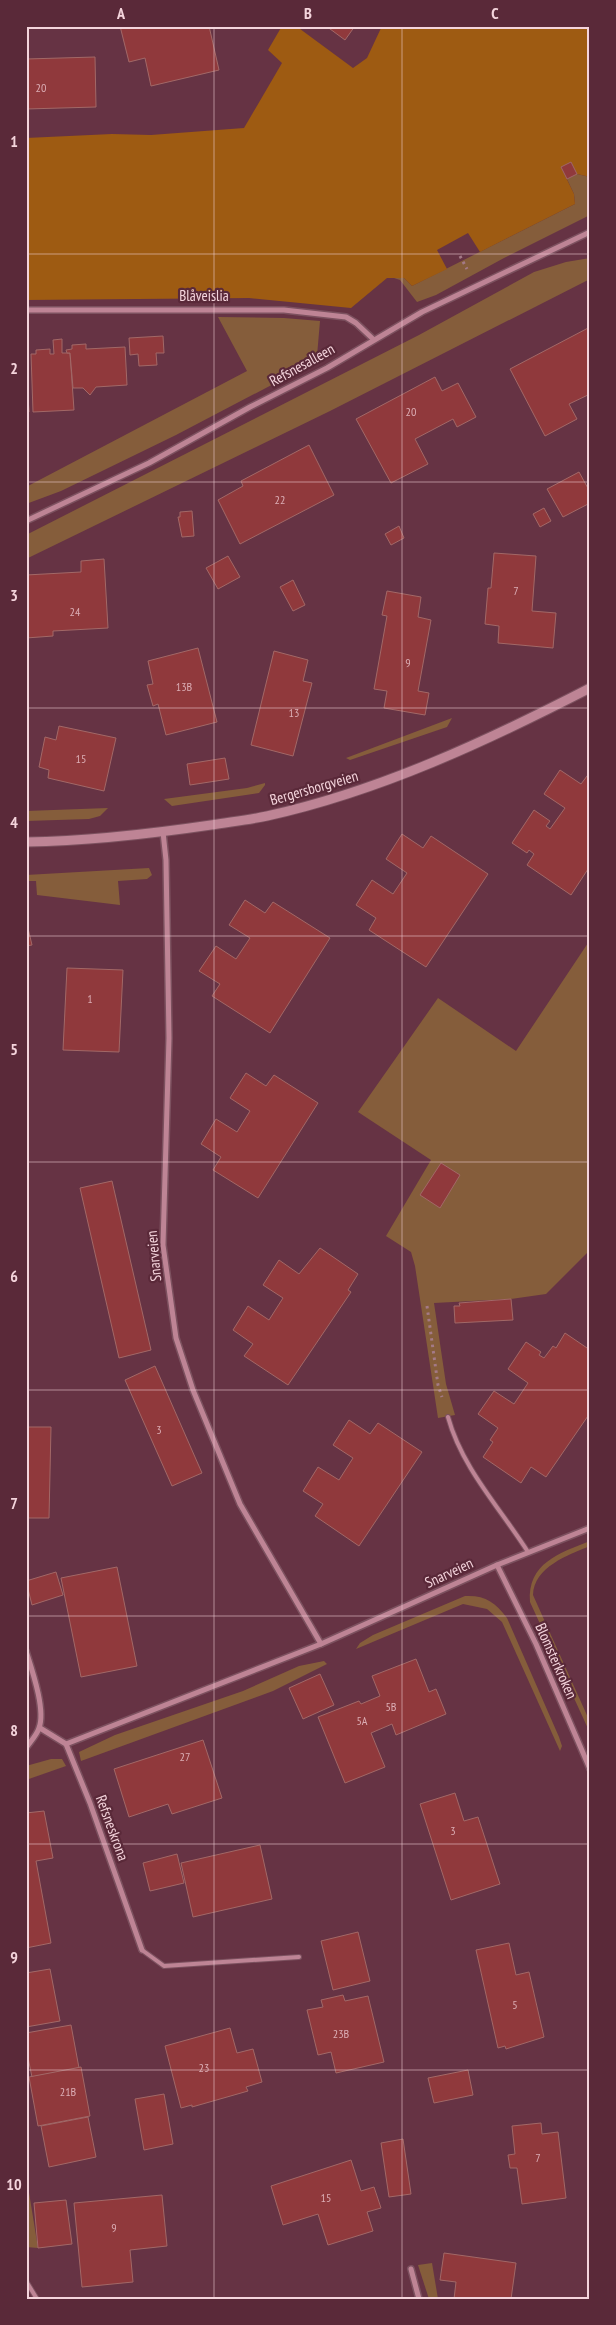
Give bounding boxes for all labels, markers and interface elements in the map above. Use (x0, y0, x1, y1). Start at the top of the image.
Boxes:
text: A (116, 3, 126, 23)
text: B (304, 3, 312, 23)
text: C (491, 3, 499, 23)
house number: 20 (36, 80, 46, 95)
text: 1 (10, 131, 18, 151)
street label: Blåveislia (179, 286, 229, 305)
street label: Refsnesalleen (266, 339, 338, 390)
text: 2 (10, 358, 18, 378)
house number: 20 (406, 404, 416, 419)
house number: 22 (275, 492, 285, 507)
house number: 7 (513, 583, 519, 598)
text: 3 (10, 585, 18, 605)
house number: 24 (70, 604, 81, 619)
house number: 9 (405, 655, 411, 670)
house number: 13B (176, 679, 193, 694)
house number: 13 (289, 705, 299, 720)
house number: 15 (76, 751, 86, 766)
street label: Bergersborgveien (268, 766, 360, 809)
text: 4 (10, 812, 18, 832)
house number: 1 (87, 991, 93, 1006)
text: 5 (10, 1039, 18, 1059)
street label: Snarveien (142, 1230, 165, 1282)
text: 6 (10, 1266, 18, 1286)
house number: 3 (156, 1422, 162, 1437)
text: 7 (10, 1493, 18, 1513)
street label: Snarveien (422, 1553, 476, 1592)
street label: Blomsterkroken (531, 1620, 582, 1702)
house number: 5B (385, 1699, 397, 1714)
house number: 5A (356, 1713, 368, 1728)
text: 8 (10, 1720, 18, 1740)
house number: 27 (180, 1749, 190, 1764)
street label: Refsneskrona (92, 1792, 133, 1863)
house number: 3 (450, 1823, 456, 1838)
text: 9 (10, 1947, 18, 1967)
house number: 5 (512, 1997, 518, 2012)
house number: 23B (333, 2026, 350, 2041)
house number: 23 (199, 2060, 209, 2075)
house number: 21B (60, 2084, 77, 2099)
house number: 7 (535, 2150, 541, 2165)
text: 10 (6, 2174, 22, 2194)
house number: 15 (321, 2190, 331, 2205)
house number: 9 (111, 2220, 117, 2235)

